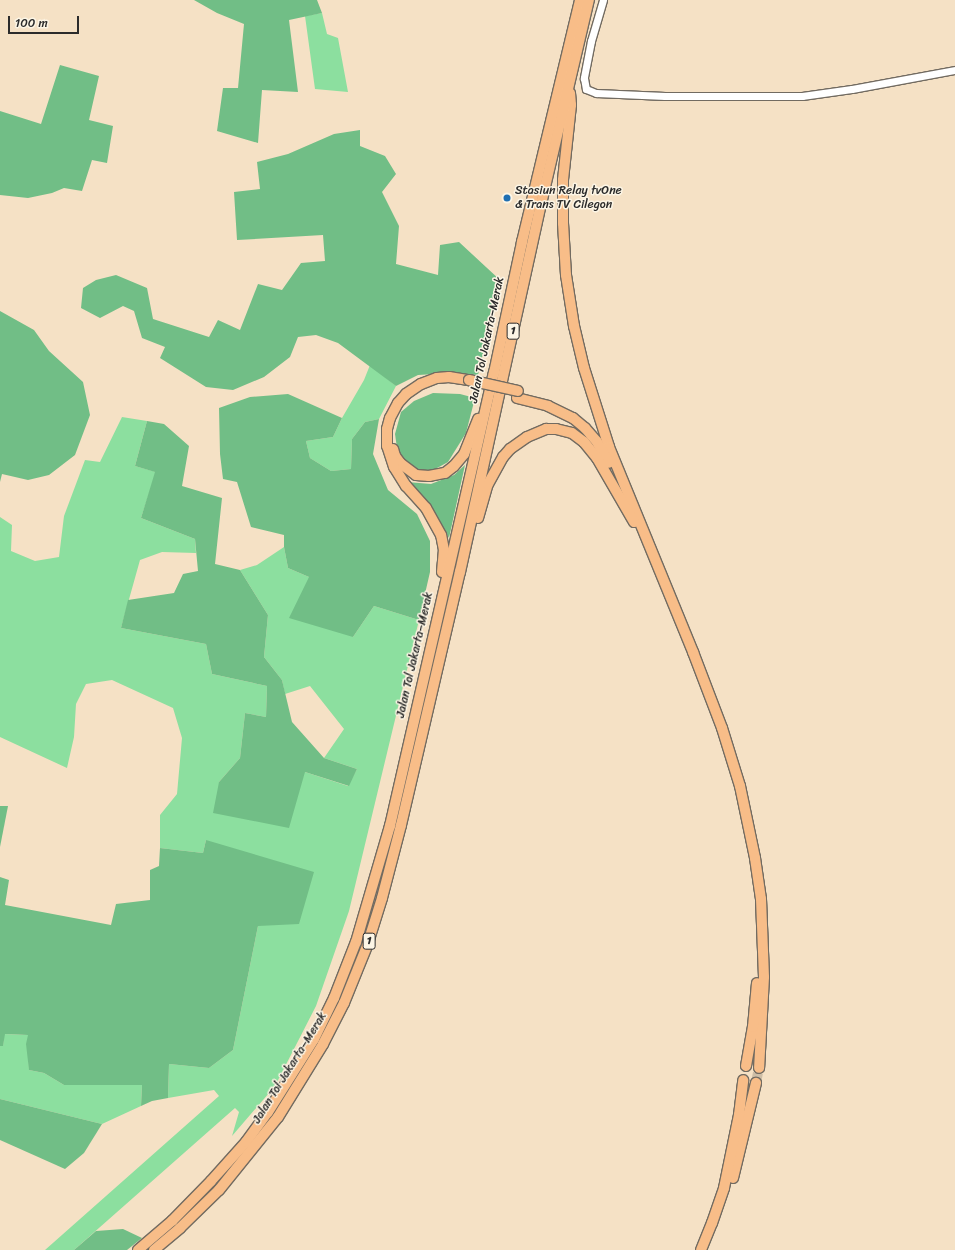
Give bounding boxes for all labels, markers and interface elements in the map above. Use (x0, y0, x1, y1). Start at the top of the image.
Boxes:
scale bar (10, 8, 81, 34)
text: 100 m (15, 12, 48, 34)
place label: Stasiun Relay tvOne & Trans TV Cilegon (515, 184, 622, 212)
marker: Stasiun Relay tvOne & Trans TV Cilegon (502, 193, 512, 203)
street label: Jalan Tol Jakarta–Merak (467, 276, 507, 404)
road number: 1 (506, 322, 520, 340)
street label: Jalan Tol Jakarta–Merak (393, 591, 437, 719)
road number: 1 (362, 932, 376, 950)
street label: Jalan Tol Jakarta–Merak (250, 1010, 330, 1126)

